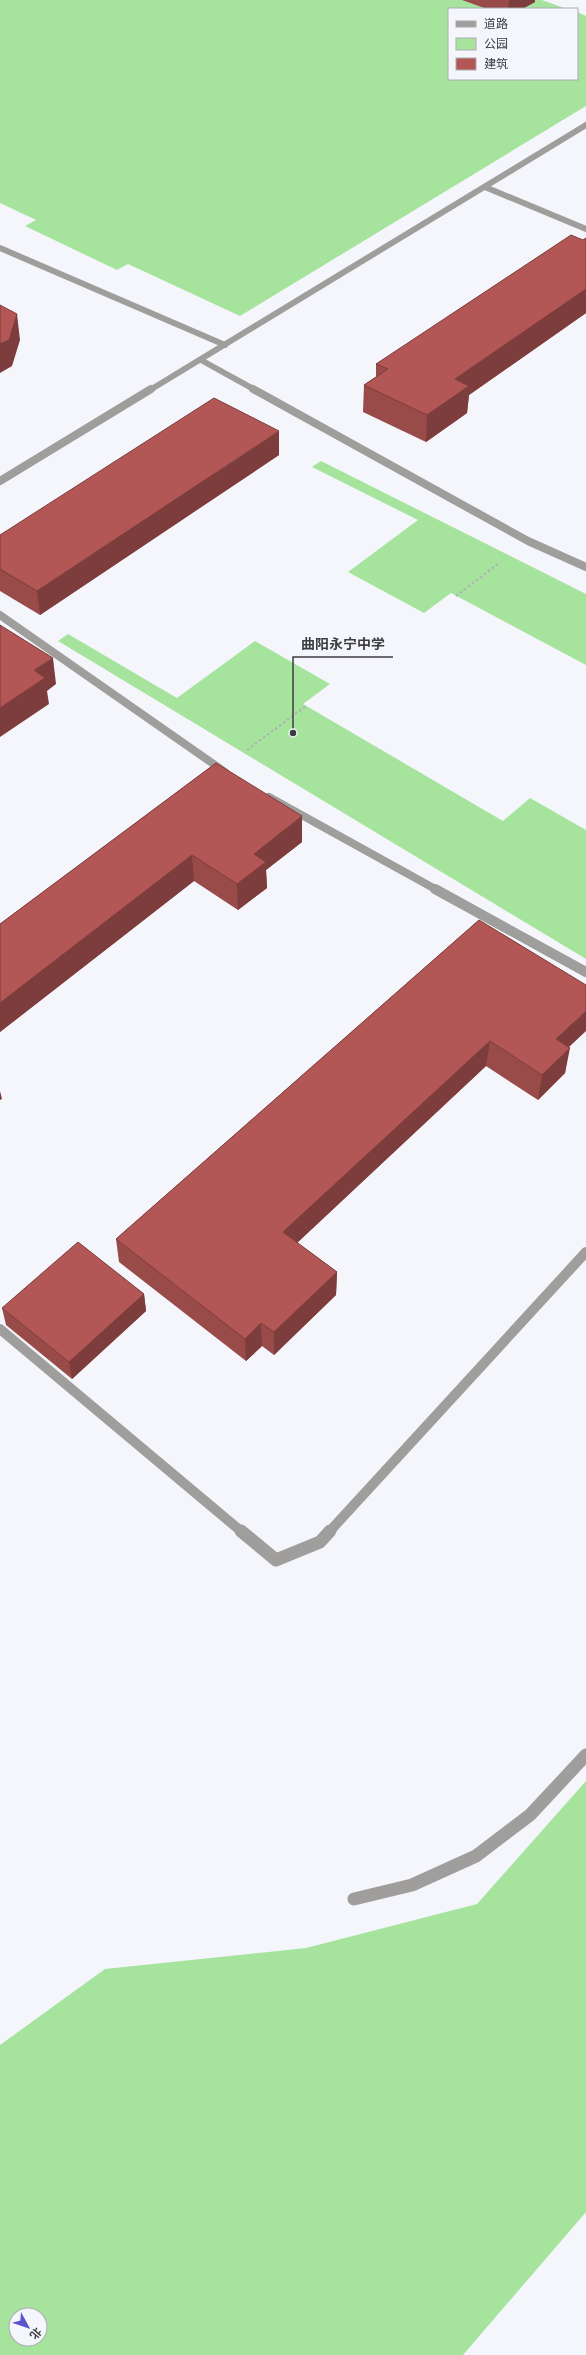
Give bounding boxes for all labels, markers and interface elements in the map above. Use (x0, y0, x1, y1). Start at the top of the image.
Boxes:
legend (448, 8, 578, 80)
text: 道路 (484, 17, 508, 31)
text: 公园 (484, 37, 508, 51)
text: 建筑 (484, 57, 508, 71)
callout: 曲阳永宁中学 (293, 631, 393, 657)
text: 曲阳永宁中学 (301, 636, 385, 652)
north arrow (8, 2307, 48, 2347)
text: 北 (28, 2325, 44, 2341)

